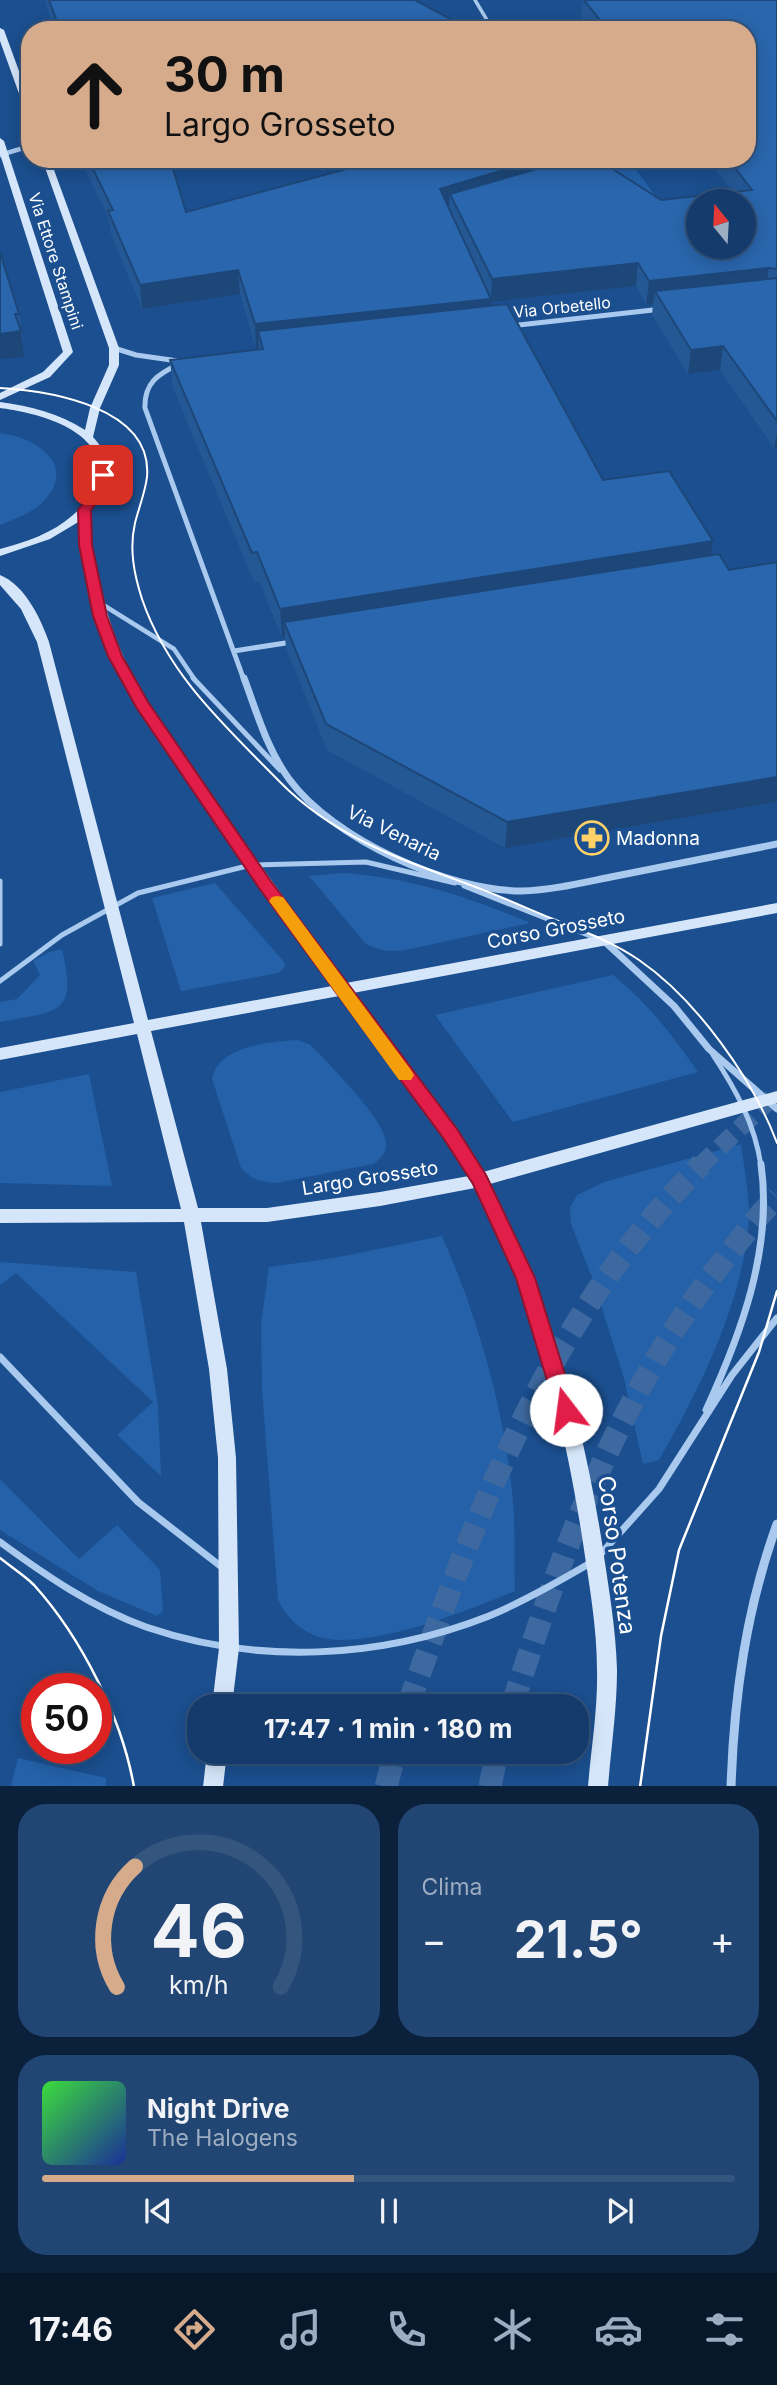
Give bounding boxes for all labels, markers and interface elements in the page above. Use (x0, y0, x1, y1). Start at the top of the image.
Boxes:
text: 30 m (164, 45, 285, 104)
icon: ahead (49, 49, 140, 140)
text: Largo Grosseto (164, 105, 396, 144)
north arrow (686, 189, 756, 259)
map controls (686, 189, 756, 259)
street label: Via Ettore Stampini (24, 190, 88, 332)
street label: Via Orbetello (512, 292, 612, 322)
pin (73, 445, 133, 505)
icon: arrive (84, 456, 122, 494)
street label: Via Venaria (343, 800, 445, 866)
pharmacy icon: Madonna (573, 819, 611, 857)
place label: Madonna (616, 827, 700, 850)
street label: Corso Grosseto (485, 904, 627, 954)
street label: Largo Grosseto (300, 1156, 440, 1200)
position arrow (529, 1373, 603, 1447)
street label: Corso Potenza (592, 1474, 642, 1636)
speed limit sign: 50 (21, 1673, 112, 1764)
text: 17:47 · 1 min · 180 m (264, 1713, 512, 1744)
text: Clima (422, 1873, 483, 1901)
text: 46 (150, 1886, 247, 1975)
text: 21.5° (514, 1908, 643, 1971)
text: − (422, 1917, 447, 1963)
text: + (710, 1917, 735, 1963)
text: km/h (169, 1969, 228, 1999)
text: Night Drive (147, 2093, 289, 2124)
text: The Halogens (147, 2124, 298, 2152)
icon: previous (139, 2192, 177, 2230)
icon: pause (370, 2192, 408, 2230)
icon: next (601, 2192, 639, 2230)
icon: directions (170, 2305, 219, 2354)
icon: music (276, 2305, 325, 2354)
icon: phone (382, 2305, 431, 2354)
icon: climate (488, 2305, 537, 2354)
icon: car (594, 2305, 643, 2354)
icon: filters (700, 2305, 749, 2354)
text: 17:46 (28, 2310, 113, 2349)

